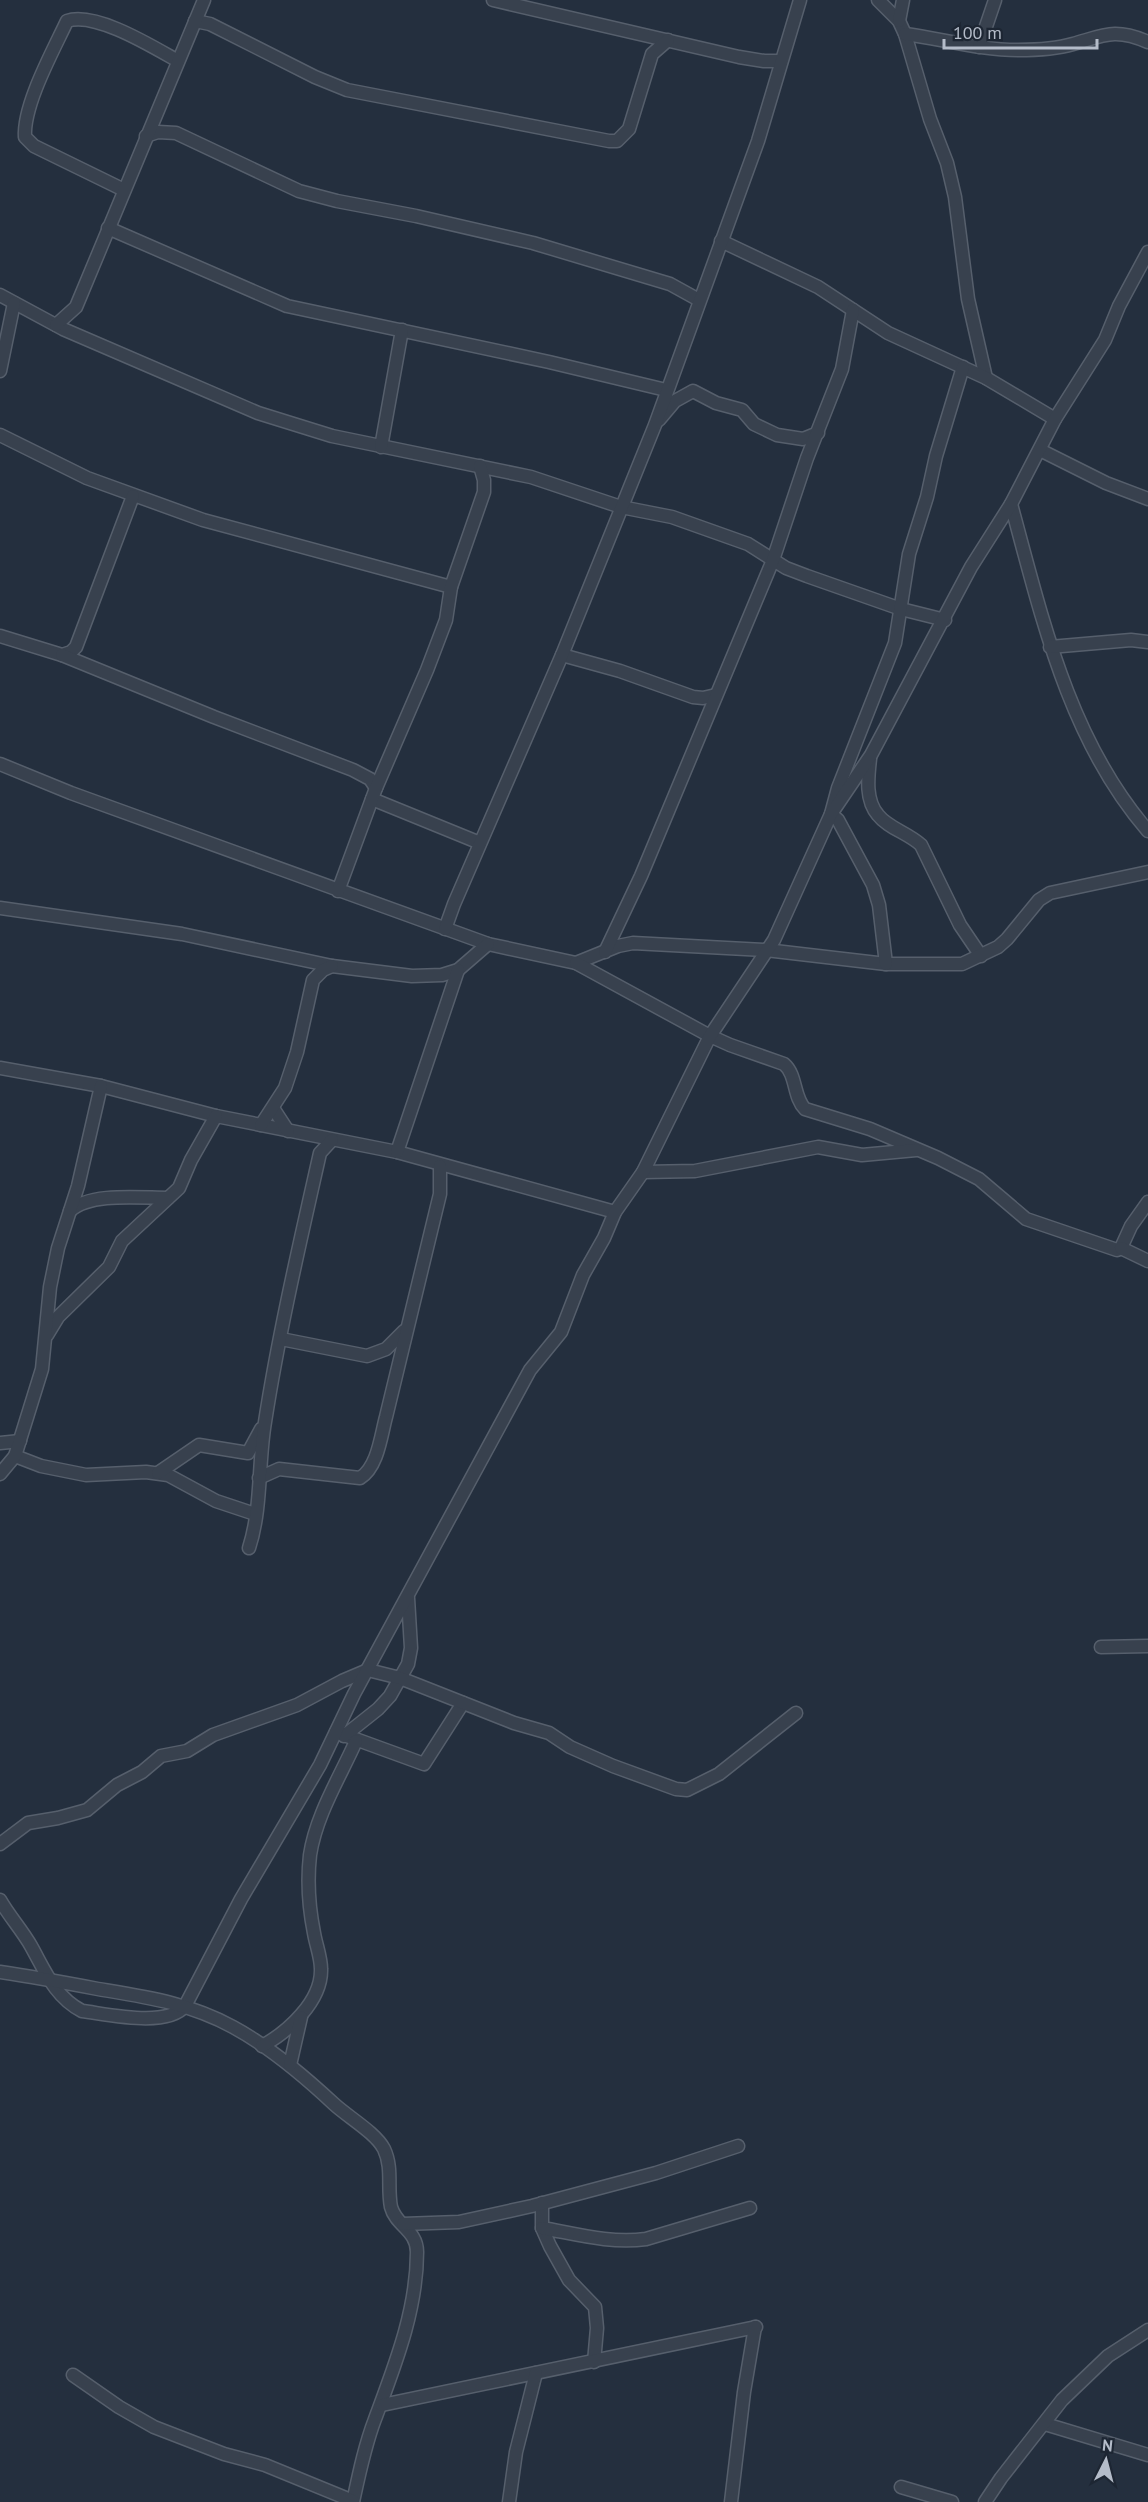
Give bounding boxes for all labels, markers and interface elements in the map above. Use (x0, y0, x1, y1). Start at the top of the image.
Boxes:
scale bar (944, 12, 1097, 50)
text: 100 m (953, 21, 1002, 44)
north arrow (1076, 2430, 1136, 2490)
text: N (1101, 2435, 1114, 2456)

